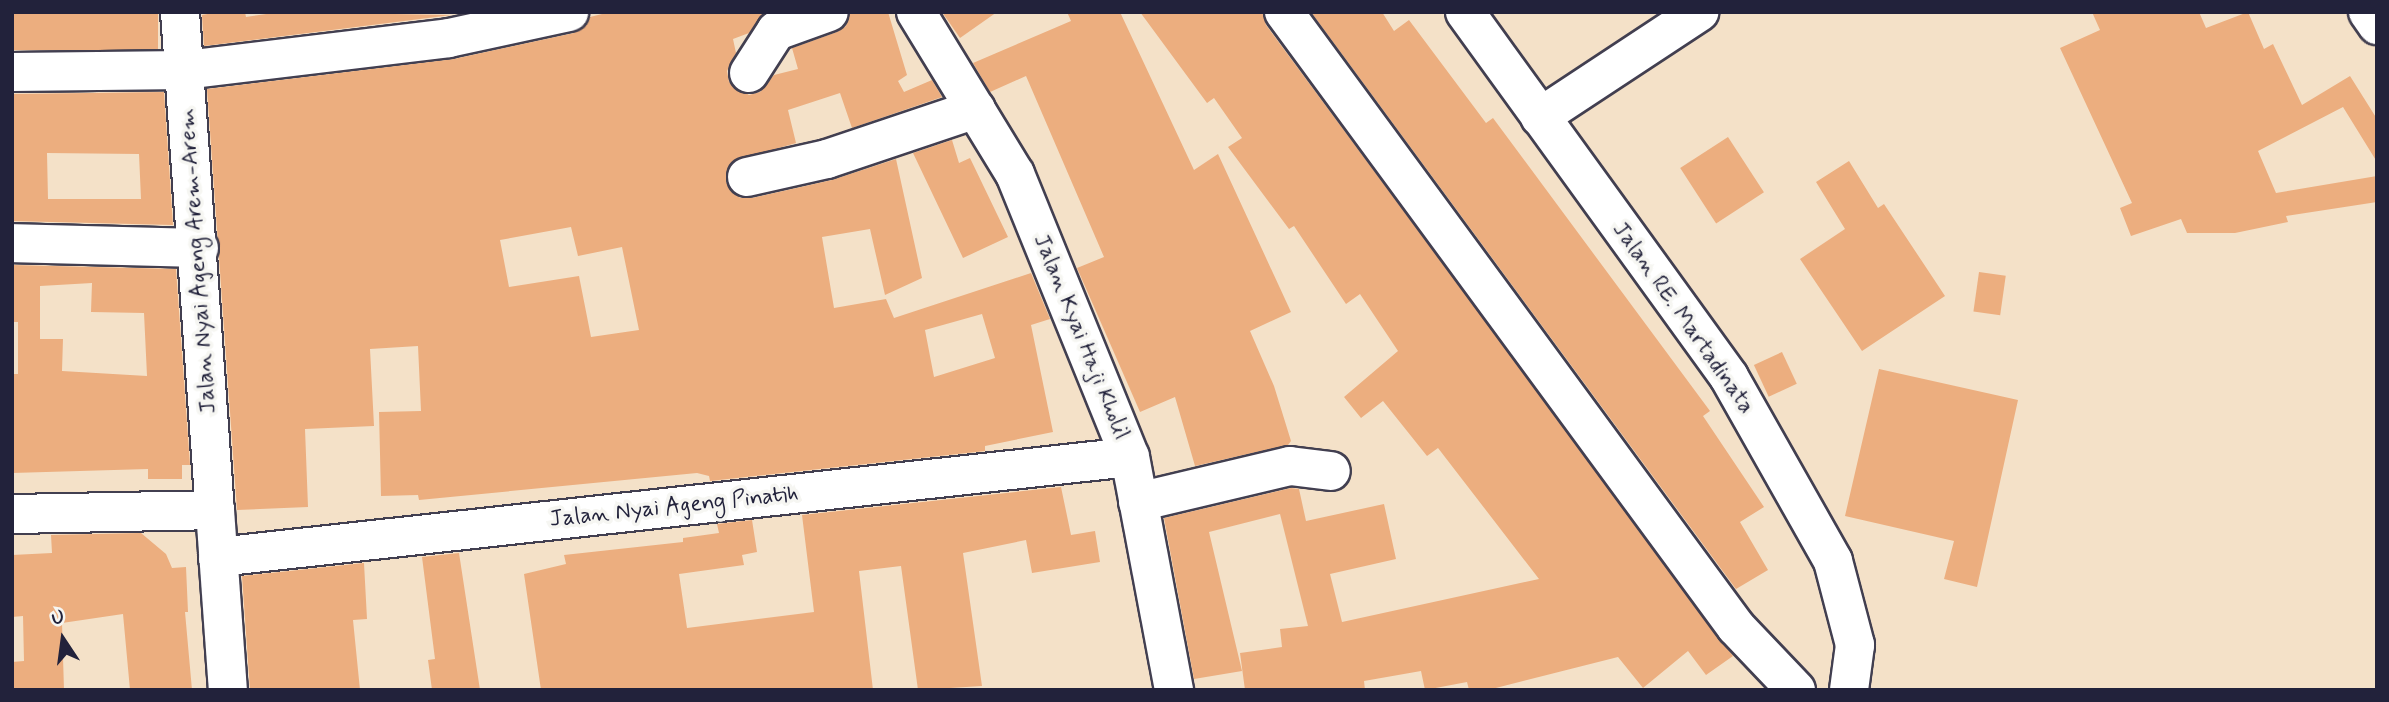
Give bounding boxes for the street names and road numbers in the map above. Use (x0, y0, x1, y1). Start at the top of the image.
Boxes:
street label: Jalan Nyai Ageng Arem-Arem (174, 107, 222, 415)
street label: Jalan RE. Martadinata (1606, 217, 1760, 419)
street label: Jalan Kyai Haji Kholil (1027, 230, 1135, 444)
street label: Jalan Nyai Ageng Pinatih (549, 480, 799, 534)

